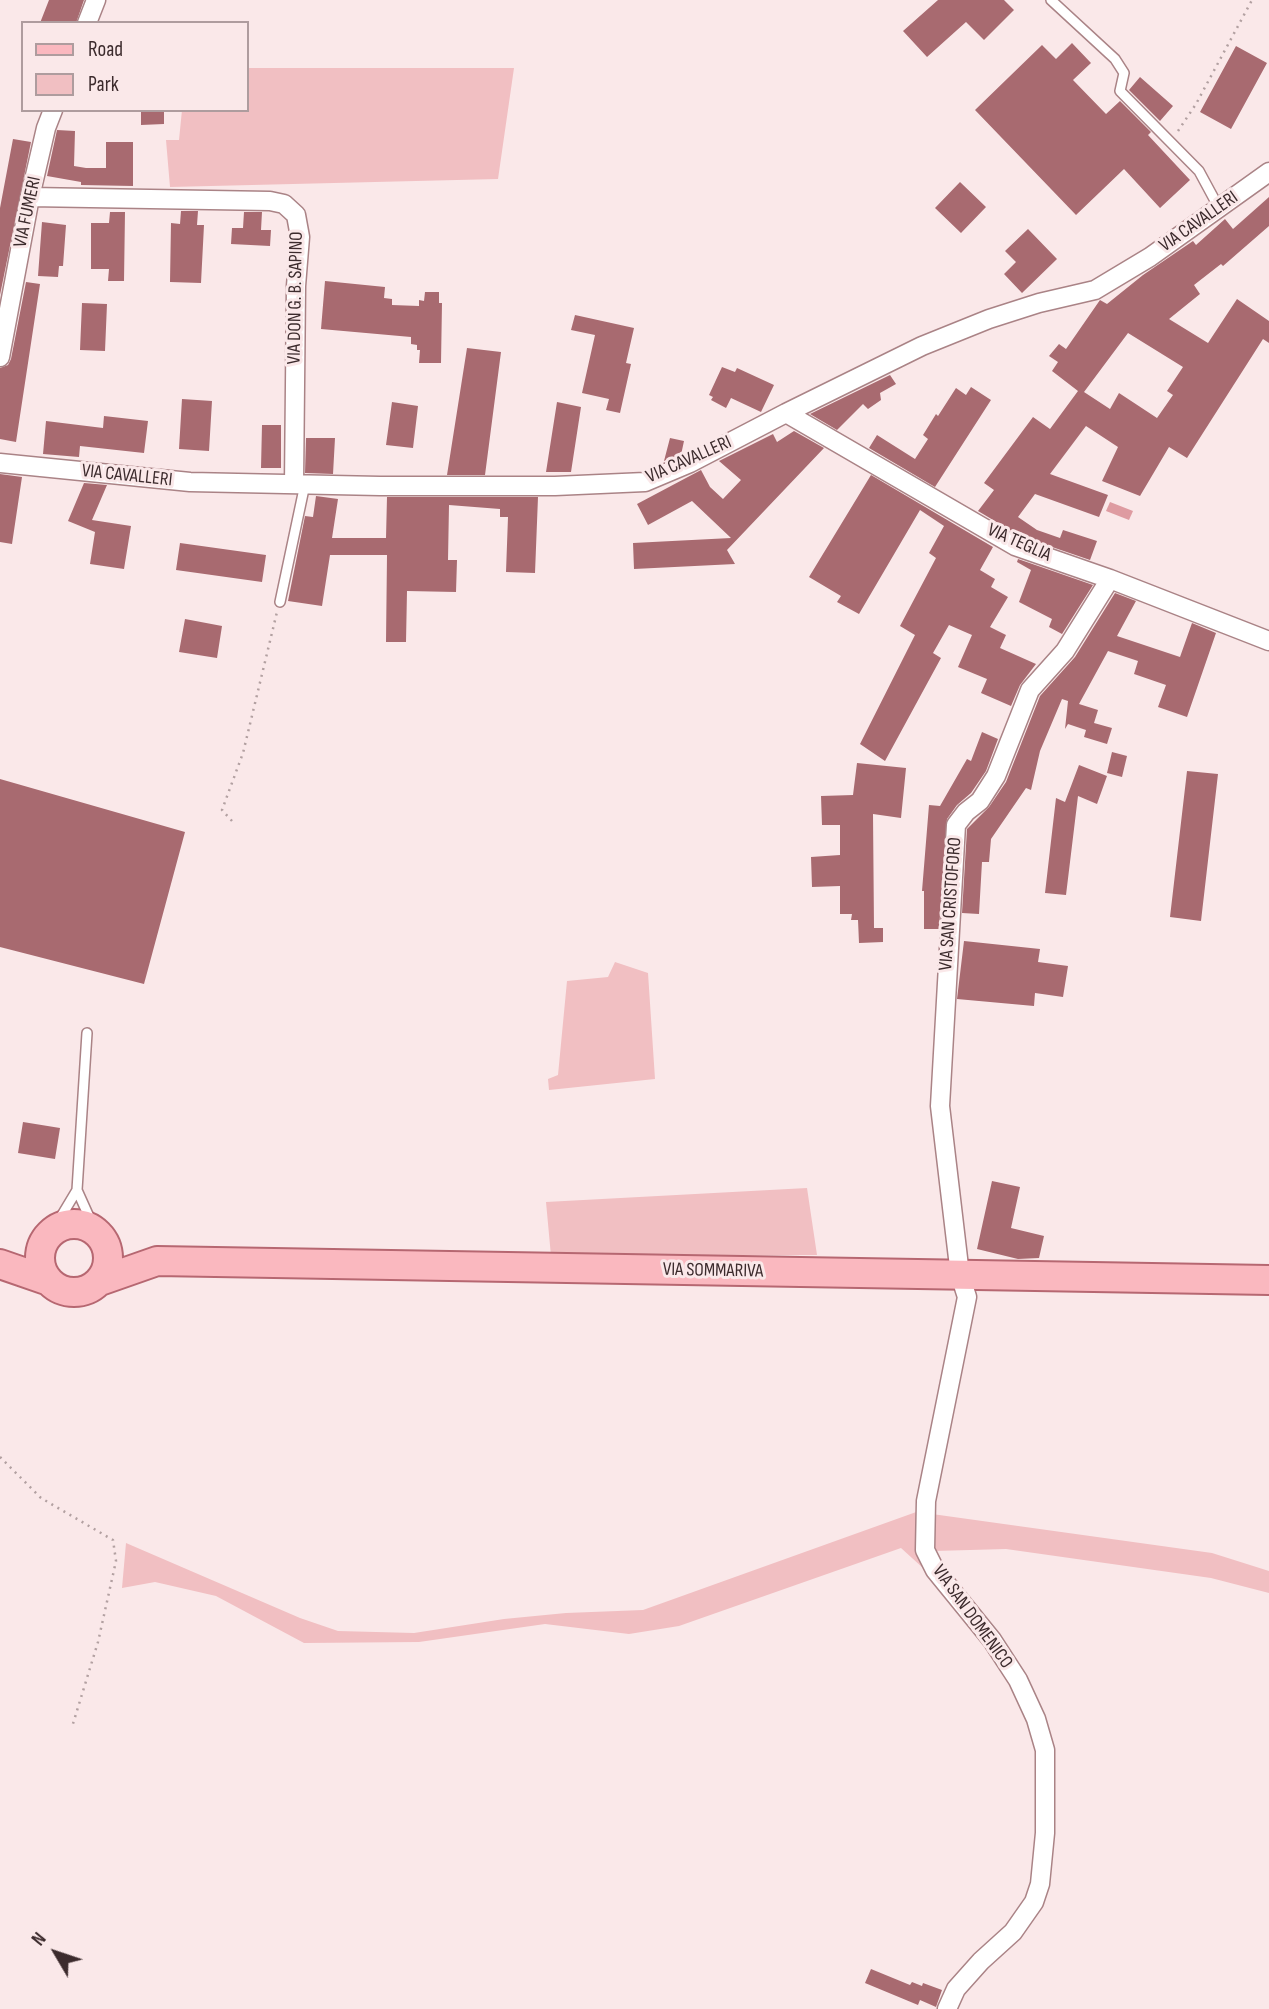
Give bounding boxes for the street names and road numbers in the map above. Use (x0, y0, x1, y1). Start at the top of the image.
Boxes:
street label: VIA FUMERI (9, 174, 47, 250)
street label: VIA CAVALLERI (1155, 187, 1243, 257)
street label: VIA DON G. B. SAPINO (283, 231, 309, 365)
street label: VIA CAVALLERI (643, 431, 735, 489)
street label: VIA CAVALLERI (81, 460, 173, 492)
street label: VIA TEGLIA (984, 519, 1054, 567)
street label: VIA SAN CRISTOFORO (935, 837, 967, 971)
street label: VIA SOMMARIVA (663, 1259, 763, 1283)
street label: VIA SAN DOMENICO (927, 1561, 1017, 1673)

